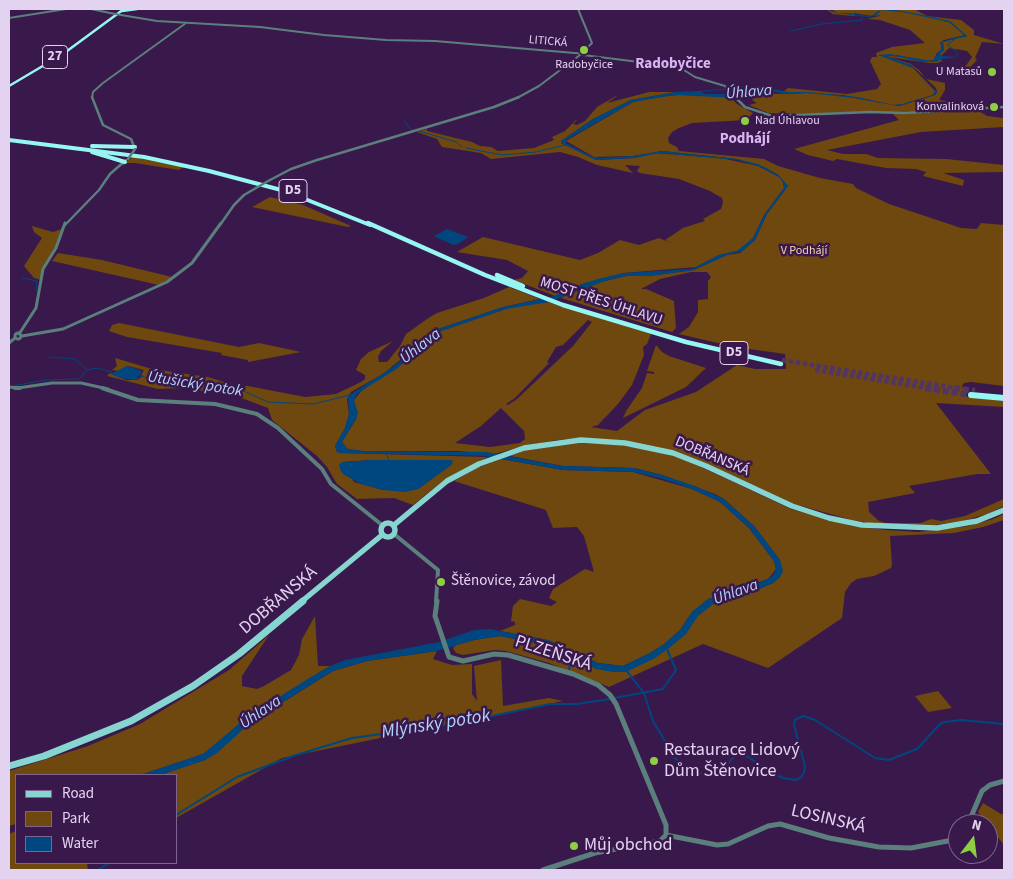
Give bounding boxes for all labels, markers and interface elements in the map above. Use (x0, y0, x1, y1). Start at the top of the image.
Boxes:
street label: LITICKÁ (528, 33, 568, 51)
marker: Radobyčice (578, 44, 590, 56)
road number: 27 (42, 46, 68, 68)
district label: Radobyčice (635, 56, 711, 74)
place label: Radobyčice (555, 58, 613, 72)
place label: U Matasů (936, 65, 982, 79)
marker: U Matasů (986, 66, 998, 78)
water label: Úhlava (725, 81, 773, 105)
place label: Konvalinková (916, 100, 984, 114)
marker: Konvalinková (988, 101, 1000, 113)
place label: Nad Úhlavou (755, 114, 820, 128)
marker: Nad Úhlavou (739, 115, 751, 127)
district label: Podhájí (720, 131, 770, 149)
road number: D5 (279, 180, 307, 202)
park label: V Podhájí (781, 244, 827, 258)
street label: MOST PŘES ÚHLAVU (538, 274, 664, 330)
water label: Úhlava (397, 325, 445, 369)
road number: D5 (720, 342, 748, 364)
water label: Útušický potok (146, 368, 244, 402)
street label: DOBŘANSKÁ (672, 433, 752, 481)
street label: DOBŘANSKÁ (236, 562, 322, 640)
place label: Štěnovice, závod (451, 573, 556, 591)
marker: Štěnovice, závod (435, 576, 447, 588)
water label: Úhlava (711, 576, 761, 610)
street label: PLZEŇSKÁ (512, 631, 594, 677)
water label: Úhlava (236, 692, 286, 734)
water label: Mlýnský potok (380, 705, 492, 745)
place label: Restaurace Lidový Dům Štěnovice (664, 740, 800, 782)
marker: Restaurace Lidový Dům Štěnovice (648, 755, 660, 767)
legend (15, 774, 178, 864)
text: Road (62, 783, 94, 804)
street label: LOSINSKÁ (789, 801, 867, 839)
text: Park (62, 808, 90, 829)
north arrow (948, 814, 998, 864)
text: N (970, 815, 984, 836)
text: Water (62, 833, 98, 854)
place label: Můj obchod (584, 835, 672, 857)
marker: Můj obchod (568, 840, 580, 852)

